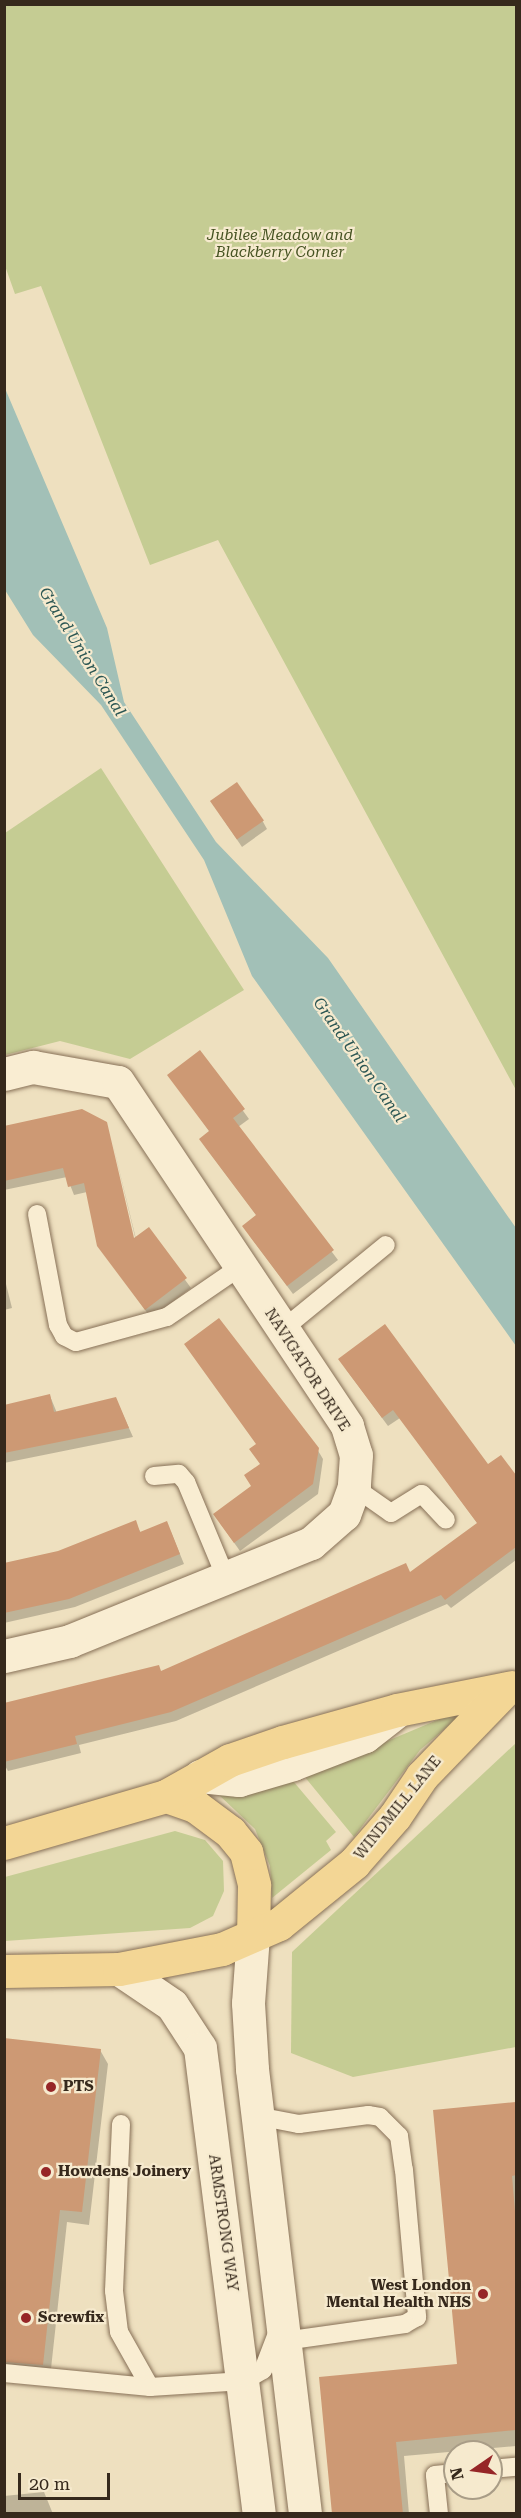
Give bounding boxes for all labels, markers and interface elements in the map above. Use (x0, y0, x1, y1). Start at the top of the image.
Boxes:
park label: Jubilee Meadow and Blackberry Corner (207, 226, 353, 261)
water label: Grand Union Canal (35, 584, 129, 720)
water label: Grand Union Canal (309, 994, 409, 1126)
street label: NAVIGATOR DRIVE (261, 1305, 353, 1435)
street label: WINDMILL LANE (351, 1753, 445, 1863)
place label: PTS (63, 2078, 94, 2096)
marker: PTS (44, 2080, 58, 2094)
street label: ARMSTRONG WAY (204, 2153, 242, 2293)
place label: Howdens Joinery (58, 2163, 191, 2181)
marker: Howdens Joinery (39, 2165, 53, 2179)
place label: West London Mental Health NHS (326, 2276, 471, 2311)
marker: West London Mental Health NHS (476, 2287, 490, 2301)
place label: Screwfix (38, 2309, 104, 2327)
marker: Screwfix (19, 2311, 33, 2325)
north arrow (443, 2440, 503, 2500)
scale bar (21, 2461, 112, 2499)
text: N (446, 2466, 468, 2482)
text: 20 m (29, 2473, 70, 2494)

